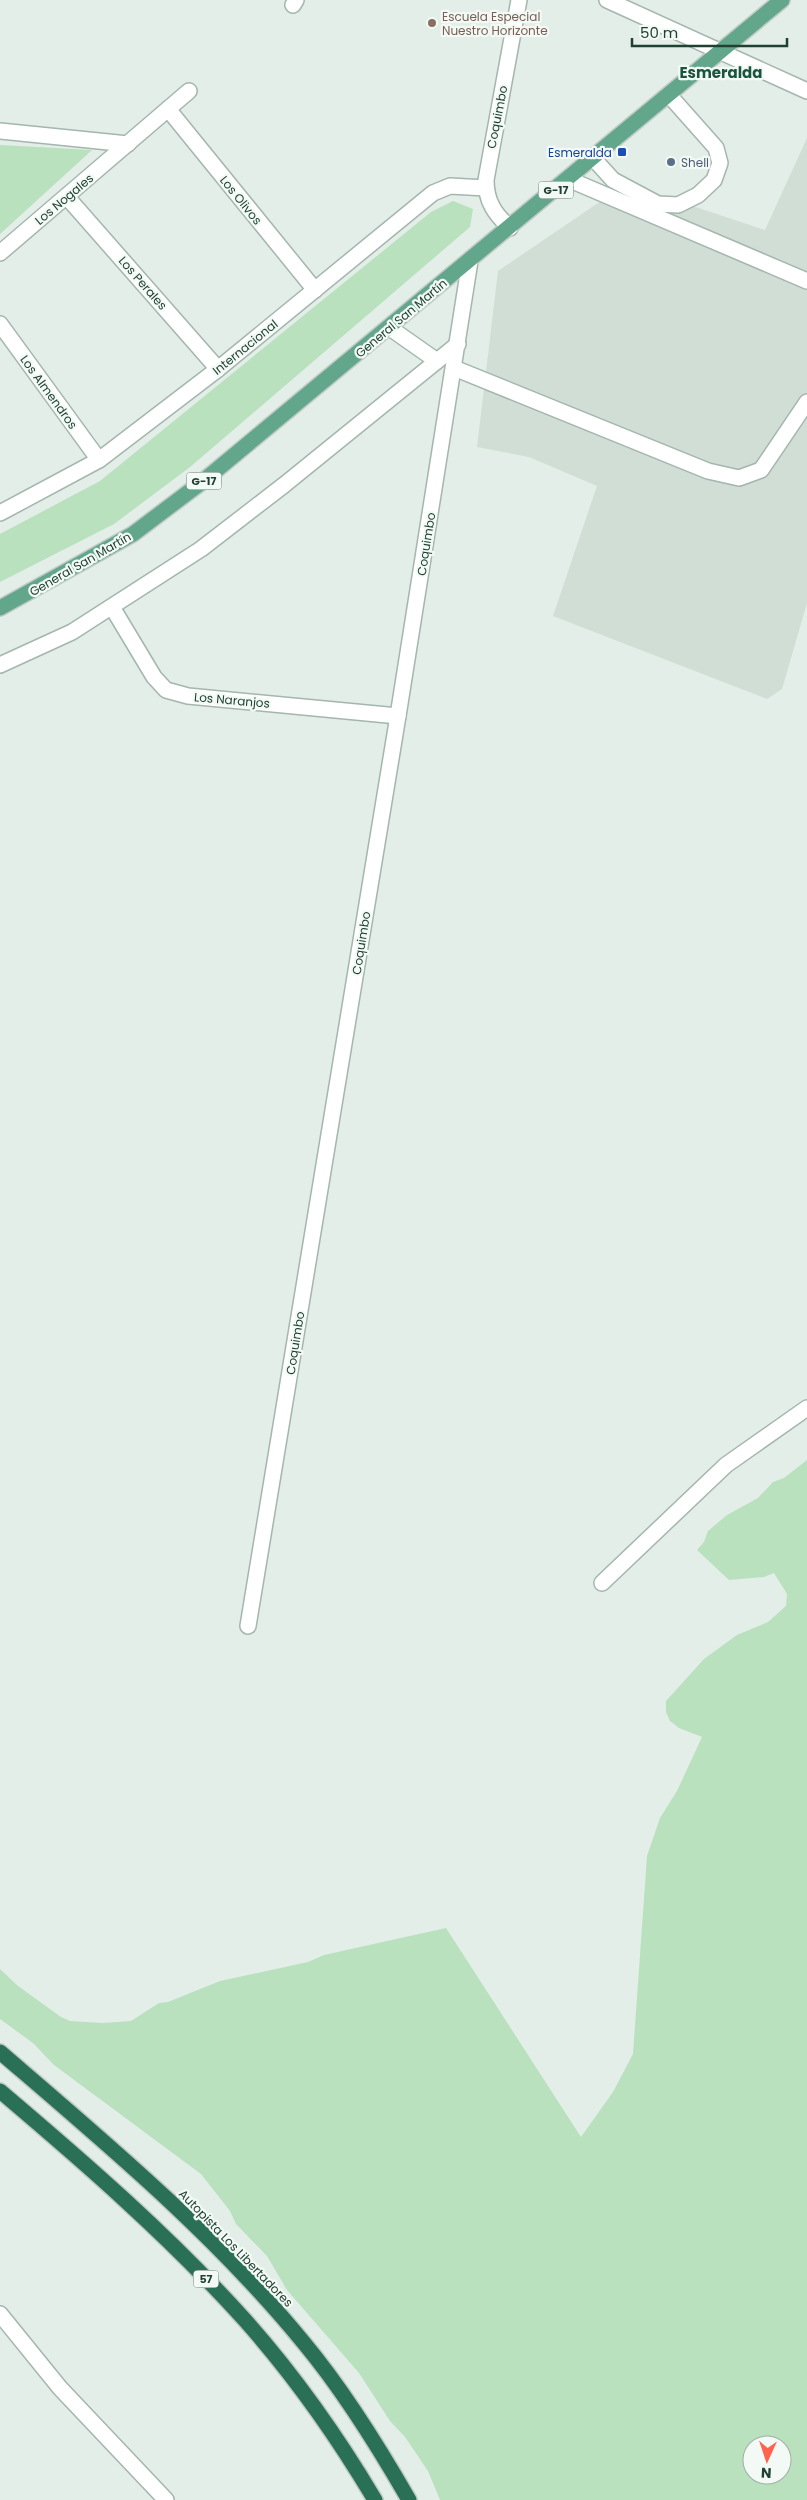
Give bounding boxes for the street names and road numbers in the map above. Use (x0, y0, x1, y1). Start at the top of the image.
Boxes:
street label: Coquimbo (483, 84, 511, 150)
street label: Los Nogales (31, 170, 97, 228)
street label: Los Olivos (216, 172, 266, 228)
road number: G-17 (538, 182, 574, 198)
street label: Los Perales (115, 253, 171, 313)
street label: General San Martín (352, 275, 450, 361)
street label: Internacional (209, 315, 281, 379)
street label: Los Almendros (16, 352, 82, 432)
road number: G-17 (186, 472, 222, 490)
street label: Coquimbo (413, 511, 439, 577)
street label: General San Martín (26, 528, 134, 600)
street label: Los Naranjos (193, 688, 271, 712)
street label: Coquimbo (348, 910, 374, 976)
street label: Coquimbo (282, 1310, 308, 1376)
street label: Autopista Los Libertadores (175, 2185, 297, 2311)
road number: 57 (194, 2270, 218, 2288)

